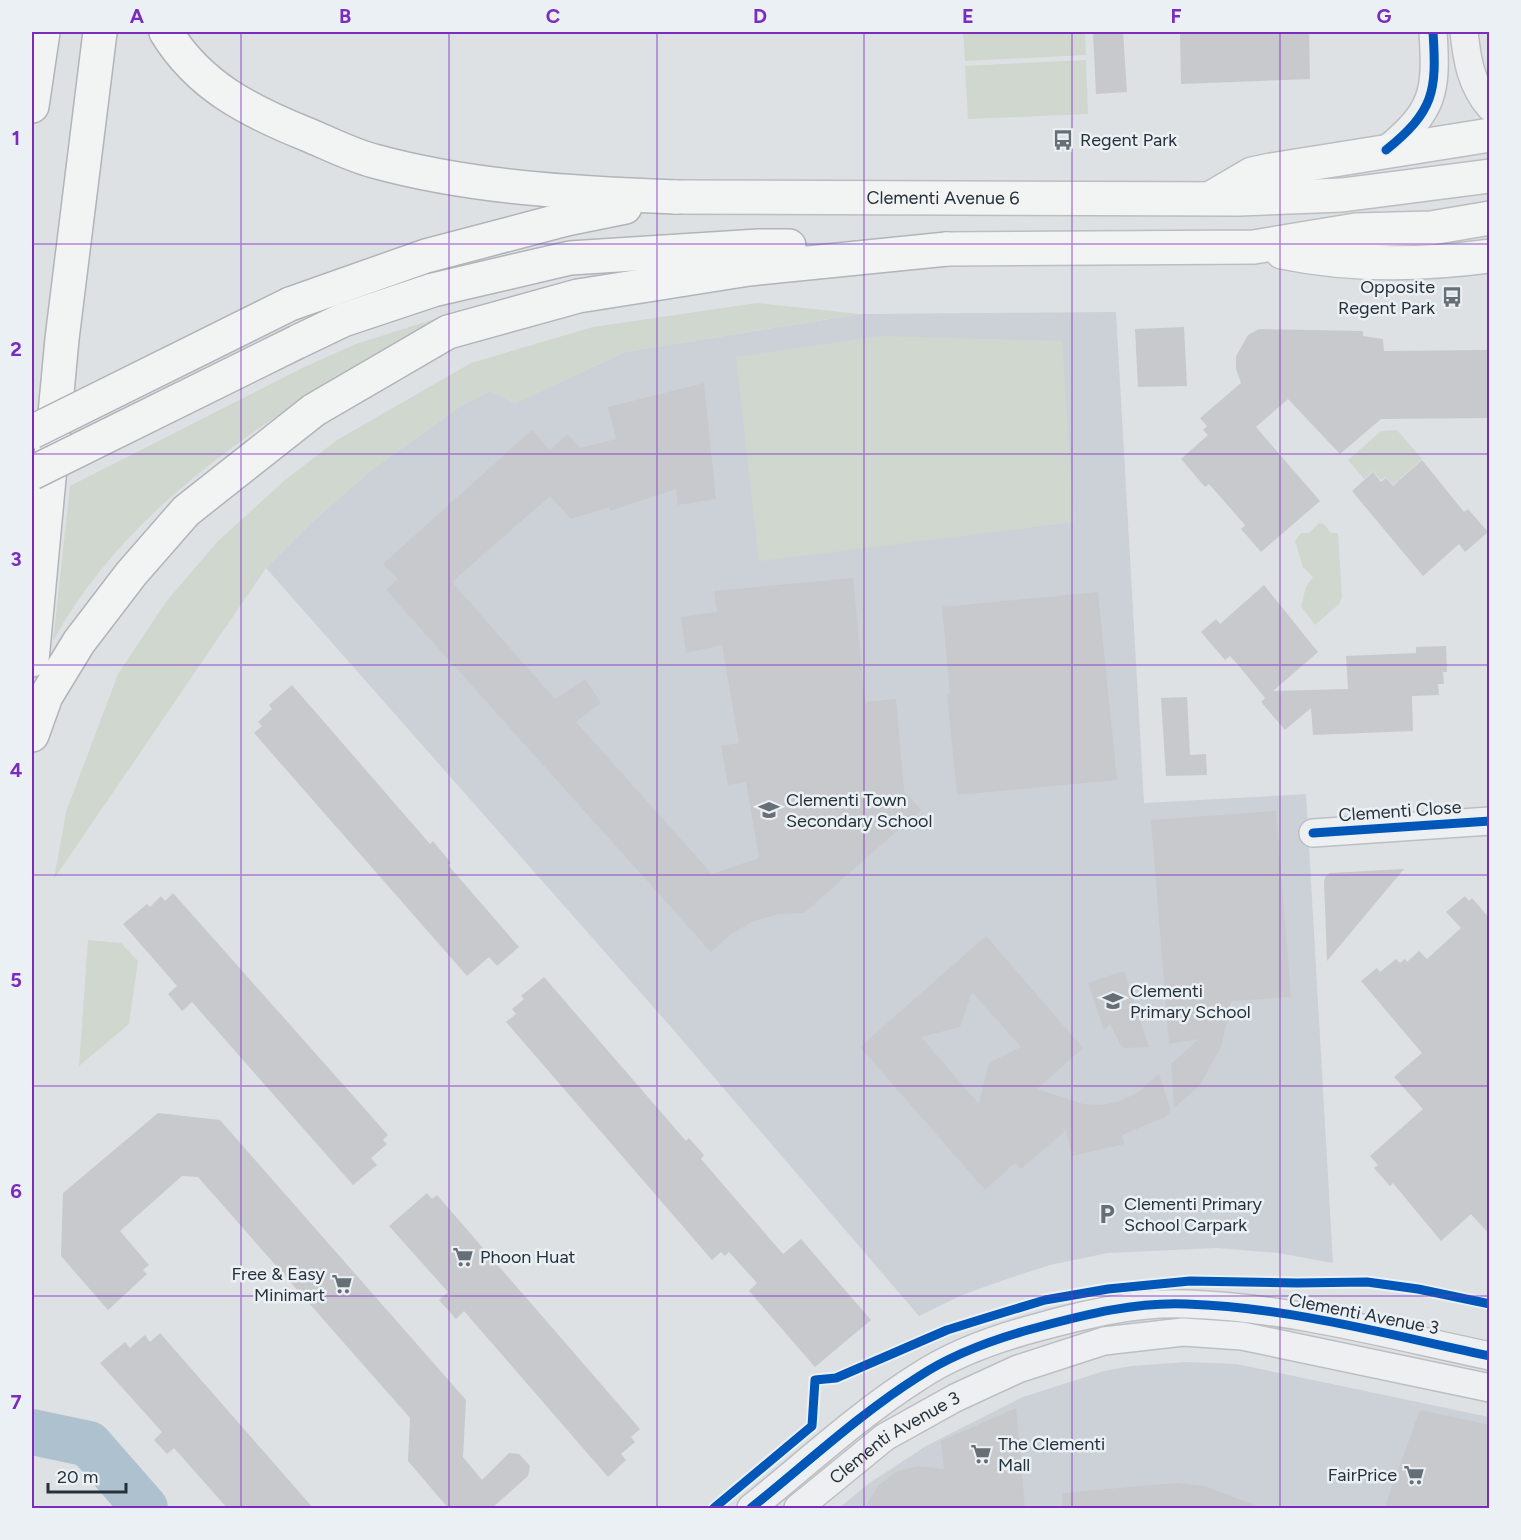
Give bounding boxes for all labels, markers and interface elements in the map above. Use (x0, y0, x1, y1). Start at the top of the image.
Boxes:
text: A (130, 4, 145, 28)
text: B (339, 4, 351, 28)
text: C (546, 4, 560, 28)
text: D (753, 4, 767, 28)
text: E (962, 4, 974, 28)
text: F (1170, 4, 1182, 28)
text: G (1377, 4, 1392, 28)
text: 1 (12, 126, 20, 150)
bus stop icon: Regent Park (1051, 128, 1075, 152)
place label: Regent Park (1080, 129, 1177, 151)
street label: Clementi Avenue 6 (866, 187, 1020, 209)
place label: Opposite Regent Park (1338, 276, 1435, 319)
bus stop icon: Opposite Regent Park (1440, 285, 1464, 309)
text: 2 (10, 337, 22, 361)
text: 3 (10, 547, 22, 571)
text: 4 (10, 758, 23, 782)
place label: Clementi Town Secondary School (786, 789, 933, 832)
street label: Clementi Close (1338, 796, 1462, 826)
school or university icon: Clementi Town Secondary School (757, 798, 781, 822)
text: 5 (10, 968, 22, 992)
place label: Clementi Primary School (1130, 980, 1251, 1023)
school or university icon: Clementi Primary School (1101, 989, 1125, 1013)
text: 6 (10, 1179, 22, 1203)
place label: Clementi Primary School Carpark (1124, 1193, 1263, 1236)
parking icon: Clementi Primary School Carpark (1095, 1202, 1119, 1226)
supermarket icon: Phoon Huat (451, 1245, 475, 1269)
place label: Phoon Huat (480, 1246, 576, 1268)
place label: Free & Easy Minimart (231, 1263, 326, 1306)
supermarket icon: Free & Easy Minimart (330, 1272, 354, 1296)
street label: Clementi Avenue 3 (1287, 1289, 1441, 1339)
street label: Clementi Avenue 3 (825, 1387, 964, 1489)
text: 7 (10, 1390, 22, 1414)
place label: The Clementi Mall (998, 1433, 1105, 1476)
supermarket icon: The Clementi Mall (969, 1442, 993, 1466)
scale bar (48, 1456, 126, 1494)
supermarket icon: FairPrice (1402, 1463, 1426, 1487)
place label: FairPrice (1328, 1464, 1397, 1486)
text: 20 m (57, 1466, 98, 1488)

